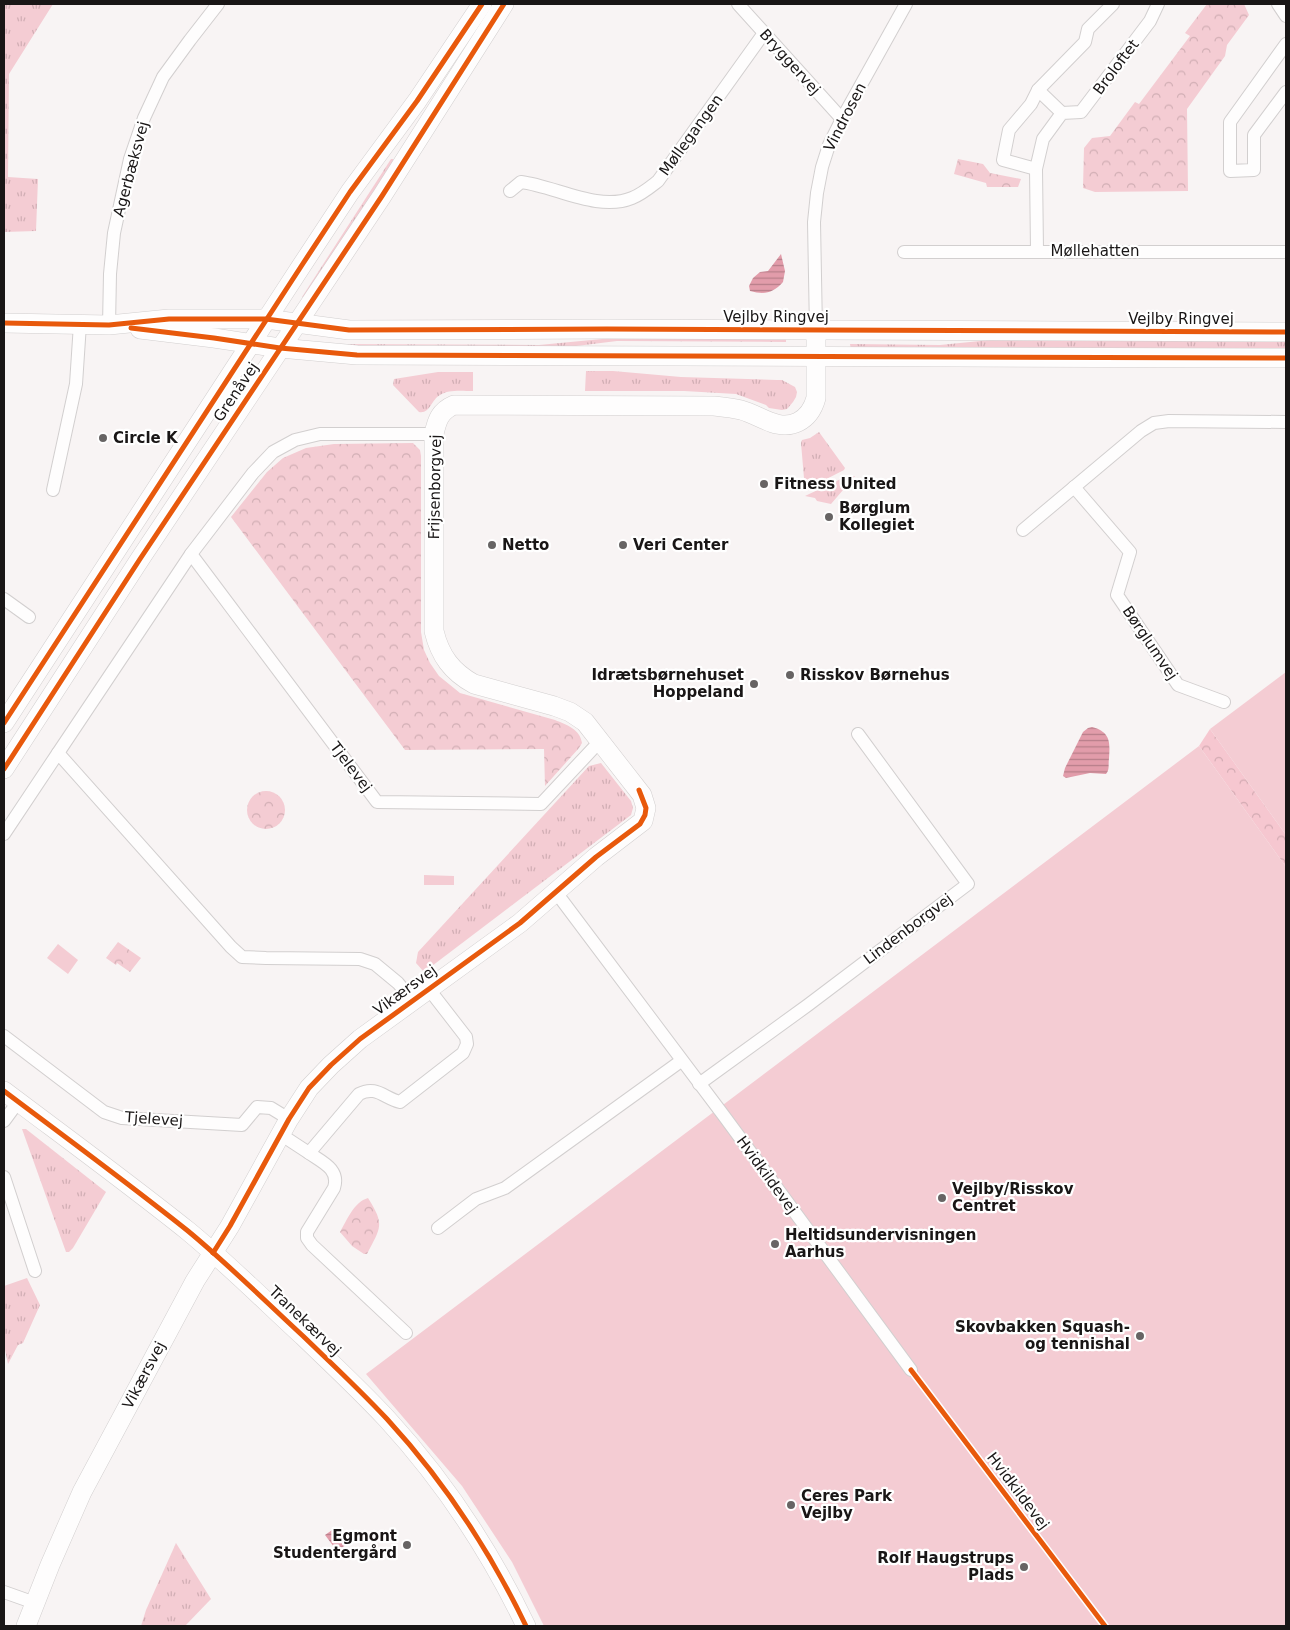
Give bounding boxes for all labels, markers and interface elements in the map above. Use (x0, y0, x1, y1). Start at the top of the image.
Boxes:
street label: Bryggervej (756, 25, 824, 99)
street label: Broloftet (1089, 36, 1143, 98)
street label: Vindrosen (820, 80, 870, 154)
street label: Møllegangen (655, 91, 727, 179)
street label: Agerbæksvej (110, 119, 152, 219)
street label: Møllehatten (1051, 242, 1139, 260)
street label: Vejlby Ringvej (723, 308, 829, 326)
street label: Vejlby Ringvej (1128, 310, 1234, 328)
street label: Grenåvej (210, 359, 262, 425)
place label: Circle K (113, 429, 179, 447)
marker: Circle K (97, 432, 109, 444)
street label: Frijsenborgvej (425, 434, 445, 540)
place label: Fitness United (774, 475, 897, 493)
marker: Fitness United (758, 478, 770, 490)
place label: Børglum Kollegiet (839, 499, 914, 534)
marker: Børglum Kollegiet (823, 511, 835, 523)
place label: Netto (502, 536, 549, 554)
place label: Veri Center (633, 536, 729, 554)
marker: Netto (486, 539, 498, 551)
marker: Veri Center (617, 539, 629, 551)
street label: Børglumvej (1119, 603, 1181, 683)
place label: Idrætsbørnehuset Hoppeland (592, 666, 744, 701)
place label: Risskov Børnehus (800, 666, 950, 684)
marker: Risskov Børnehus (784, 669, 796, 681)
marker: Idrætsbørnehuset Hoppeland (748, 678, 760, 690)
street label: Tjelevej (326, 738, 376, 796)
street label: Lindenborgvej (860, 890, 956, 968)
street label: Vikærsvej (370, 961, 440, 1019)
street label: Tjelevej (123, 1108, 184, 1130)
street label: Hvidkildevej (733, 1133, 801, 1217)
place label: Vejlby/Risskov Centret (952, 1180, 1074, 1215)
marker: Vejlby/Risskov Centret (936, 1192, 948, 1204)
place label: Heltidsundervisningen Aarhus (785, 1226, 976, 1261)
marker: Heltidsundervisningen Aarhus (769, 1238, 781, 1250)
street label: Tranekærvej (265, 1282, 345, 1360)
place label: Skovbakken Squash- og tennishal (955, 1318, 1130, 1353)
marker: Skovbakken Squash- og tennishal (1134, 1330, 1146, 1342)
street label: Vikærsvej (119, 1338, 169, 1412)
street label: Hvidkildevej (983, 1449, 1053, 1533)
place label: Ceres Park Vejlby (801, 1487, 893, 1522)
marker: Ceres Park Vejlby (785, 1499, 797, 1511)
place label: Egmont Studentergård (273, 1527, 397, 1562)
marker: Egmont Studentergård (401, 1539, 413, 1551)
place label: Rolf Haugstrups Plads (877, 1549, 1014, 1584)
marker: Rolf Haugstrups Plads (1018, 1561, 1030, 1573)

